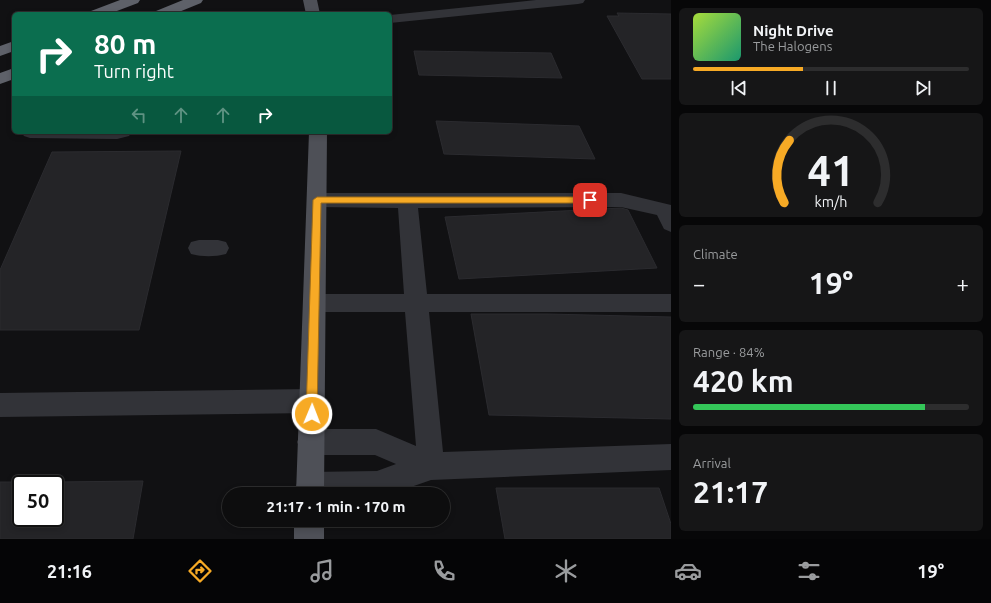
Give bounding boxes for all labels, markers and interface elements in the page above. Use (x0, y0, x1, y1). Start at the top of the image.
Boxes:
text: Night Drive (753, 22, 834, 39)
icon: right (28, 28, 80, 80)
text: 80 m (94, 28, 156, 59)
text: The Halogens (753, 39, 832, 53)
text: Turn right (94, 61, 174, 81)
icon: previous (728, 77, 750, 99)
icon: pause (820, 77, 842, 99)
icon: next (912, 77, 934, 99)
icon: left (128, 104, 150, 126)
icon: ahead (170, 104, 192, 126)
icon: ahead (212, 104, 234, 126)
icon: right (254, 104, 276, 126)
text: 41 (808, 147, 854, 194)
pin (573, 183, 607, 217)
icon: arrive (579, 189, 601, 211)
text: km/h (815, 193, 847, 209)
text: Climate (693, 247, 738, 261)
text: 19° (809, 266, 853, 300)
text: − (693, 271, 705, 296)
text: + (957, 271, 969, 296)
text: Range · 84% (693, 345, 765, 359)
text: 420 km (693, 364, 794, 398)
position arrow (291, 393, 333, 435)
text: Arrival (693, 456, 731, 470)
speed limit sign: 50 (12, 475, 64, 527)
text: 21:17 (693, 475, 768, 509)
text: 21:17 · 1 min · 170 m (267, 498, 405, 515)
icon: directions (186, 557, 214, 585)
icon: music (308, 557, 336, 585)
icon: phone (430, 557, 458, 585)
icon: climate (552, 557, 580, 585)
icon: car (674, 557, 702, 585)
icon: filters (795, 557, 823, 585)
text: 21:16 (47, 561, 92, 581)
text: 19° (917, 561, 944, 581)

